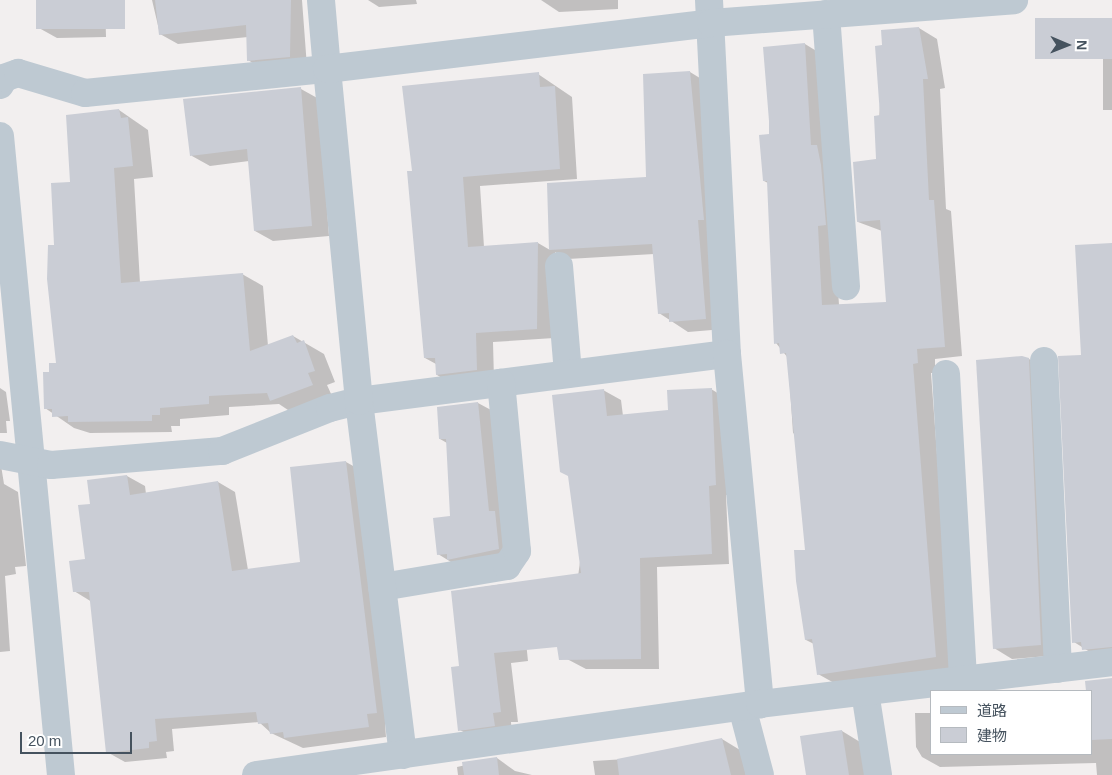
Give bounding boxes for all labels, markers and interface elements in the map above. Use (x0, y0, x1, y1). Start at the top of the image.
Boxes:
north arrow (1042, 20, 1092, 70)
text: N (1074, 40, 1090, 50)
legend (930, 690, 1092, 755)
text: 道路 (977, 702, 1007, 719)
scale bar (22, 722, 135, 754)
text: 建物 (977, 727, 1007, 744)
text: 20 m (28, 732, 61, 749)

